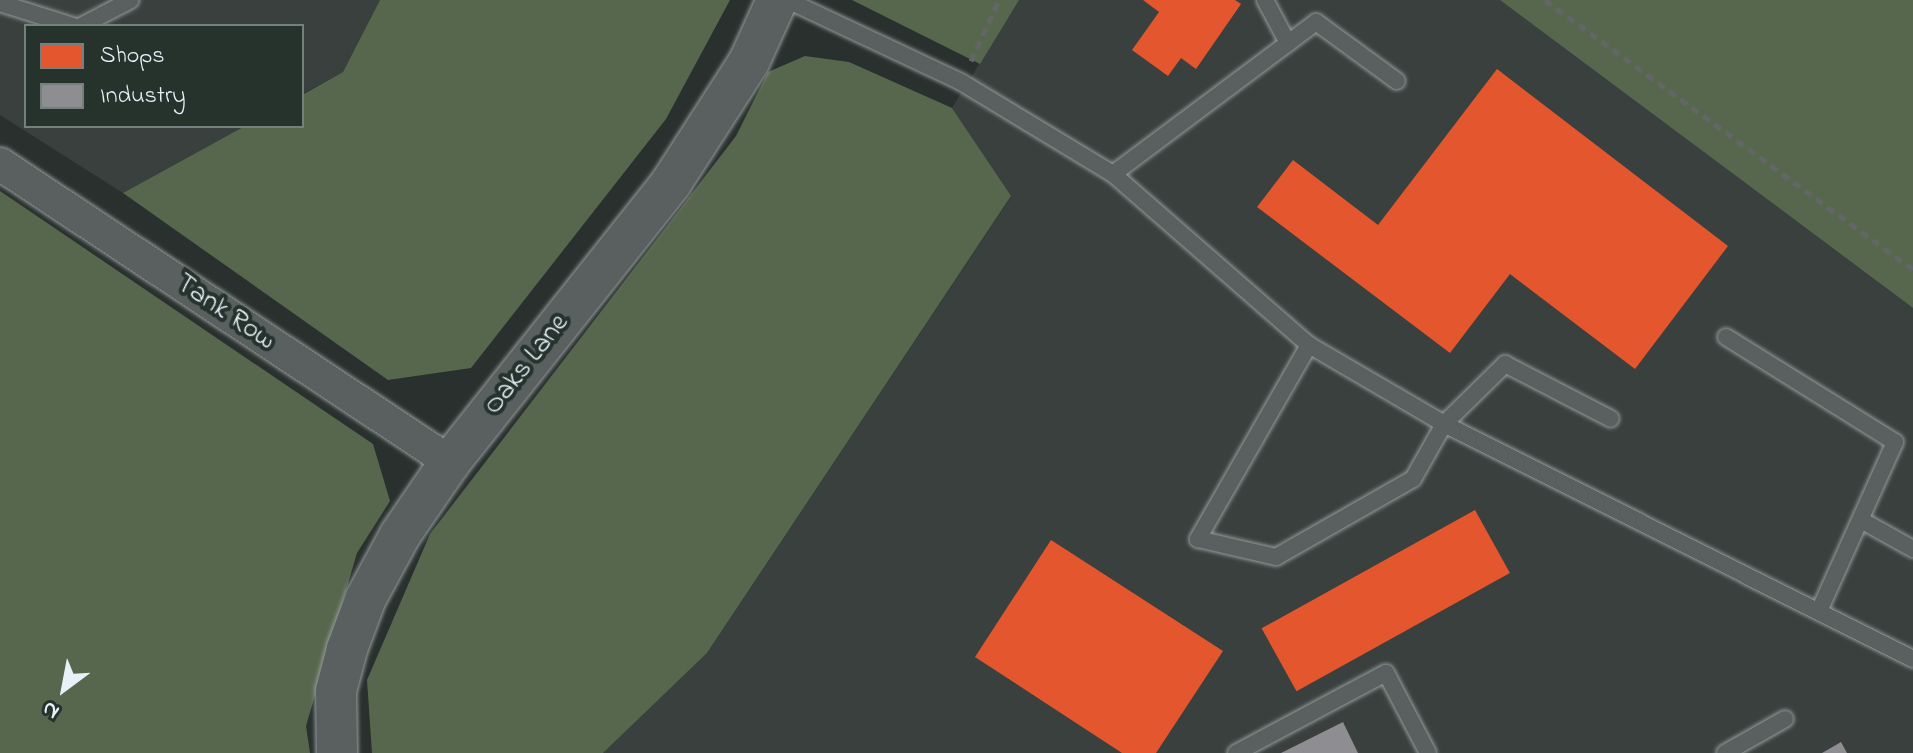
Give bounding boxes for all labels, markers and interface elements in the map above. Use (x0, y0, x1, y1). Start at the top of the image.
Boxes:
legend (24, 24, 304, 128)
text: Shops (100, 39, 165, 74)
text: Industry (100, 79, 186, 114)
street label: Tank Row (169, 268, 281, 358)
street label: Oaks Lane (477, 308, 577, 422)
north arrow (24, 649, 104, 729)
text: N (37, 692, 66, 727)

